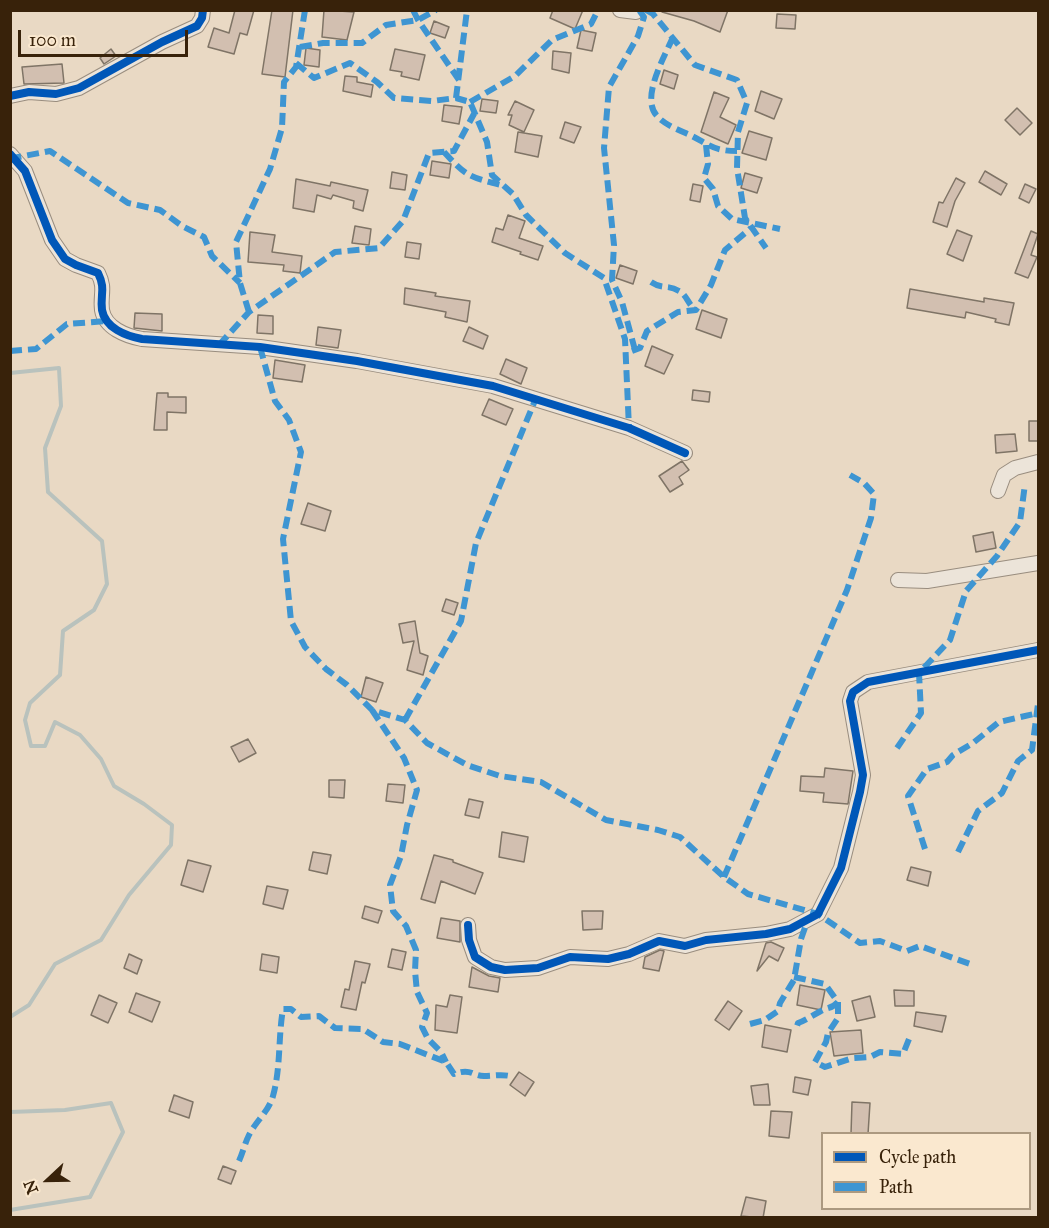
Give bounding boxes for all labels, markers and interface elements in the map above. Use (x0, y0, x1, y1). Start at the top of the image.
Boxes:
scale bar (21, 18, 190, 56)
text: 100 m (29, 29, 76, 51)
legend (821, 1132, 1031, 1210)
text: Cycle path (879, 1146, 956, 1168)
north arrow (18, 1150, 78, 1210)
text: Path (879, 1176, 913, 1198)
text: N (19, 1177, 42, 1197)

